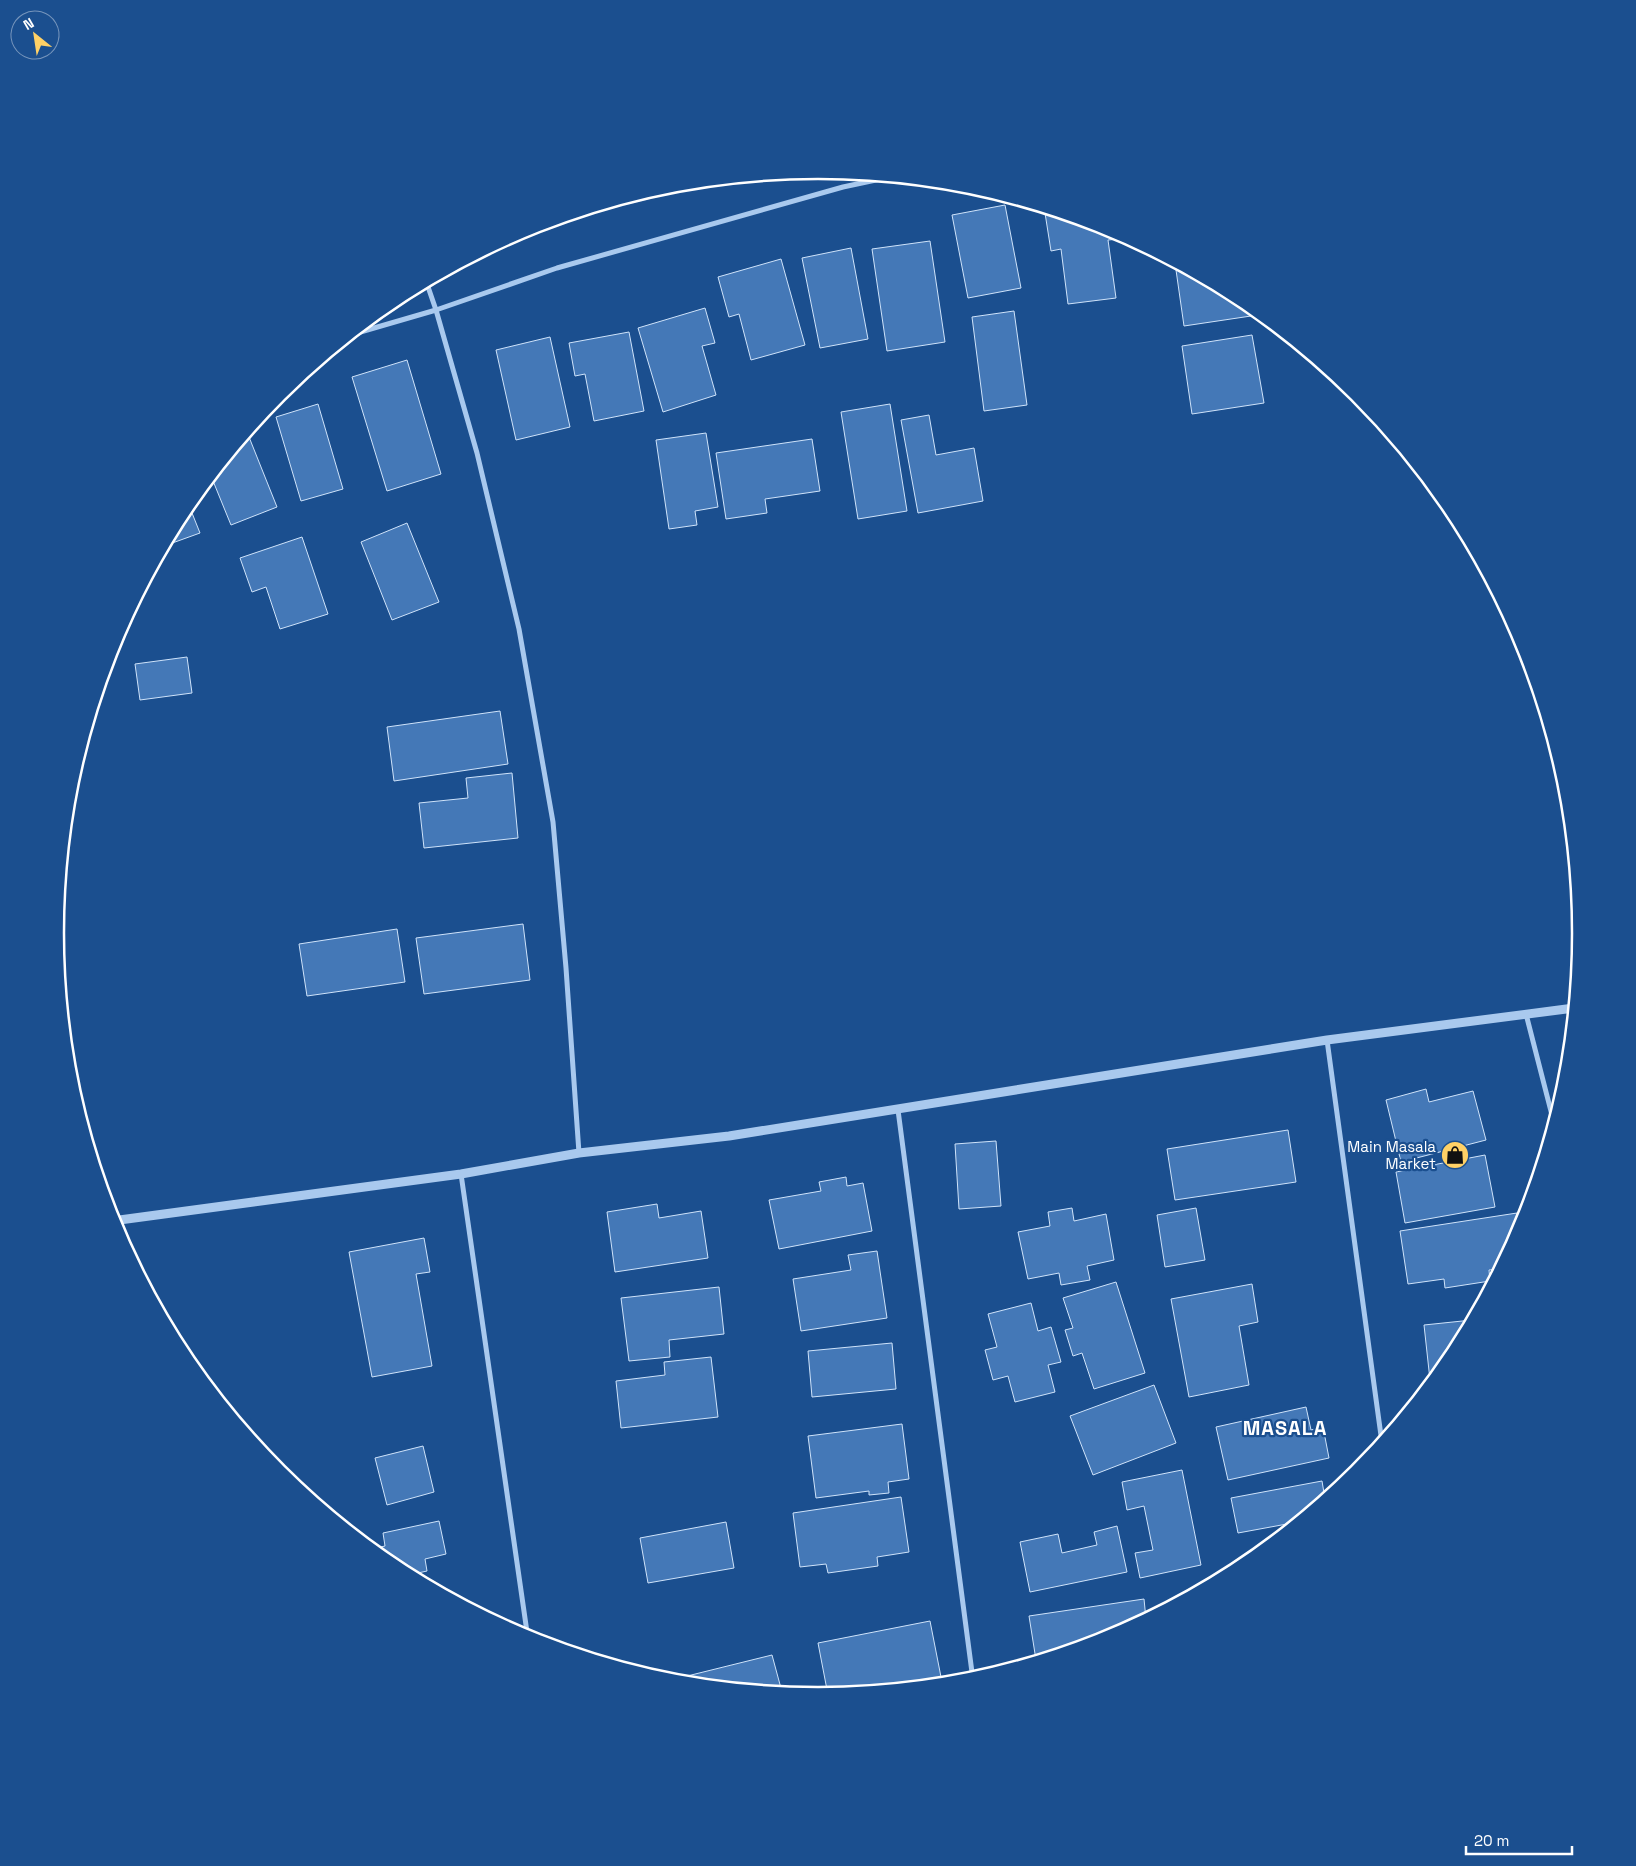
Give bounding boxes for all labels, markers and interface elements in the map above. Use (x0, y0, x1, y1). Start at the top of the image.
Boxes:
north arrow (10, 10, 60, 60)
text: N (20, 14, 37, 34)
place label: Main Masala Market (1347, 1137, 1436, 1173)
shop icon: Main Masala Market (1440, 1140, 1470, 1170)
district label: MASALA (1243, 1415, 1327, 1441)
scale bar (1466, 1824, 1572, 1856)
text: 20 m (1474, 1831, 1509, 1850)

